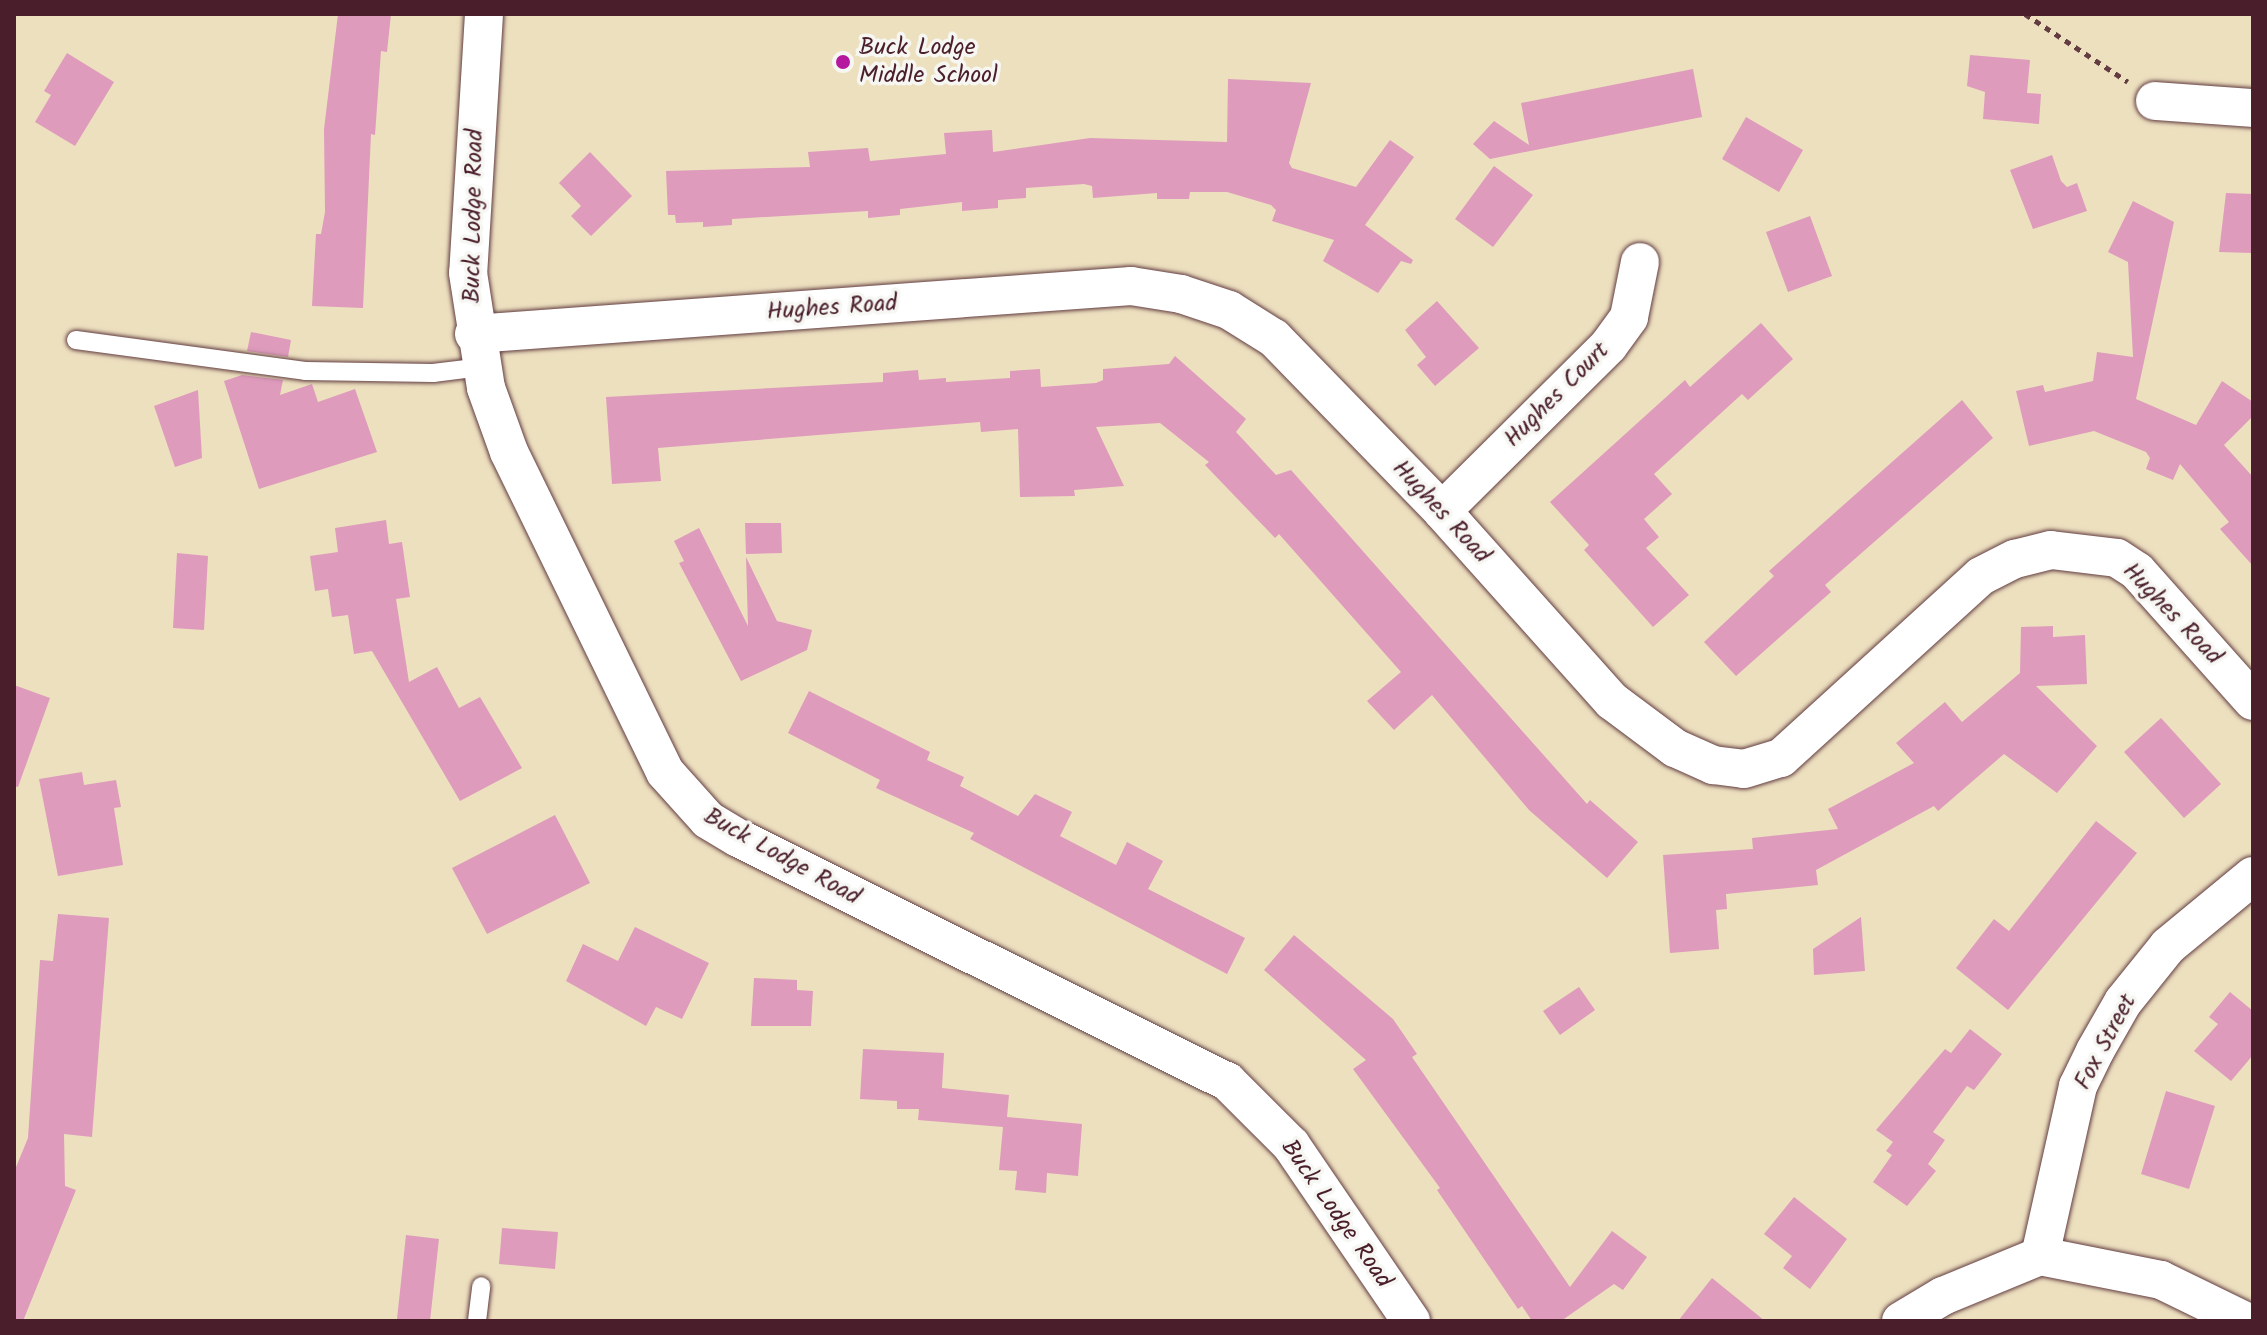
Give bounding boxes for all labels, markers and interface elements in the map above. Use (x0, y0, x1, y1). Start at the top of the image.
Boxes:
place label: Buck Lodge Middle School (859, 34, 998, 90)
marker: Buck Lodge Middle School (834, 53, 852, 71)
street label: Buck Lodge Road (458, 129, 490, 303)
street label: Hughes Road (766, 289, 898, 327)
street label: Hughes Court (1499, 337, 1615, 453)
street label: Hughes Road (1386, 454, 1496, 570)
street label: Hughes Road (2116, 557, 2228, 671)
street label: Buck Lodge Road (699, 802, 865, 912)
street label: Fox Street (2069, 989, 2143, 1095)
street label: Buck Lodge Road (1274, 1134, 1398, 1294)

